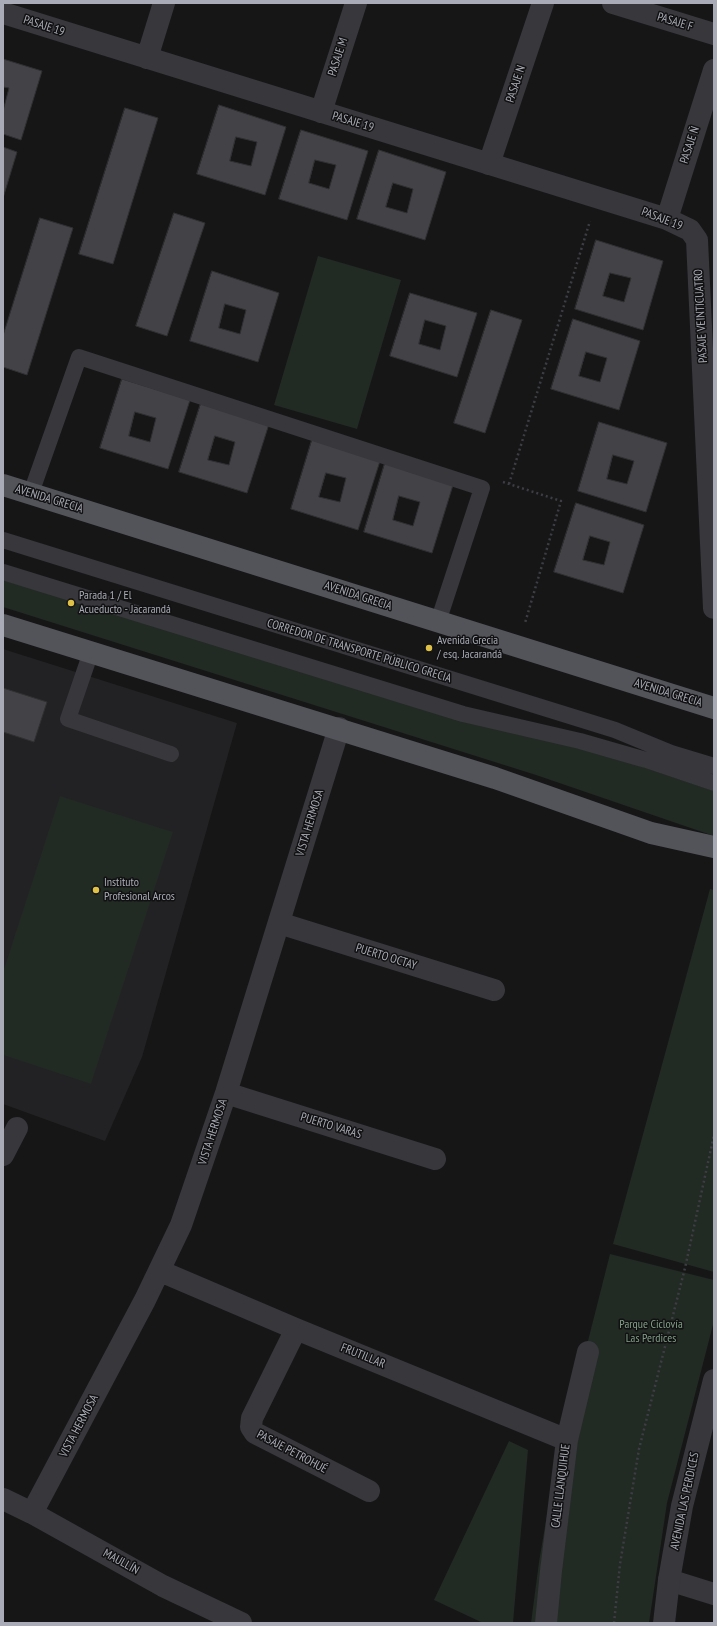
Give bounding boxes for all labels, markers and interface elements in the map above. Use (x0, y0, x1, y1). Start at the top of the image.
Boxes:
street label: PASAJE F (655, 10, 695, 34)
street label: PASAJE 19 (21, 13, 67, 39)
street label: PASAJE M (325, 36, 351, 78)
street label: PASAJE N (503, 64, 529, 104)
street label: PASAJE 19 (331, 109, 375, 135)
street label: PASAJE Ñ (677, 125, 703, 165)
street label: PASAJE 19 (640, 205, 684, 233)
street label: PASAJE VEINTICUATRO (691, 269, 711, 363)
street label: AVENIDA GRECIA (13, 482, 85, 516)
street label: AVENIDA GRECIA (322, 578, 394, 614)
place label: Parada 1 / El Acueducto - Jacarandá (79, 589, 171, 617)
marker: Parada 1 / El Acueducto - Jacarandá (66, 598, 76, 608)
street label: CORREDOR DE TRANSPORTE PÚBLICO GRECIA (265, 616, 453, 686)
place label: Avenida Grecia / esq. Jacarandá (437, 634, 502, 662)
marker: Avenida Grecia / esq. Jacarandá (424, 643, 434, 653)
street label: AVENIDA GRECIA (632, 676, 704, 710)
street label: VISTA HERMOSA (293, 788, 327, 858)
place label: Instituto Profesional Arcos (104, 876, 175, 904)
marker: Instituto Profesional Arcos (91, 885, 101, 895)
street label: PUERTO OCTAY (354, 941, 418, 973)
street label: VISTA HERMOSA (196, 1097, 230, 1167)
street label: PUERTO VARAS (299, 1110, 363, 1142)
park label: Parque Ciclovía Las Perdices (619, 1318, 683, 1346)
street label: FRUTILLAR (339, 1341, 387, 1371)
street label: VISTA HERMOSA (56, 1392, 102, 1460)
street label: PASAJE PETROHUÉ (254, 1427, 330, 1477)
street label: CALLE LLANQUIHUE (549, 1443, 573, 1529)
street label: AVENIDA LAS PERDICES (668, 1451, 702, 1551)
street label: MAULLÍN (101, 1546, 141, 1578)

